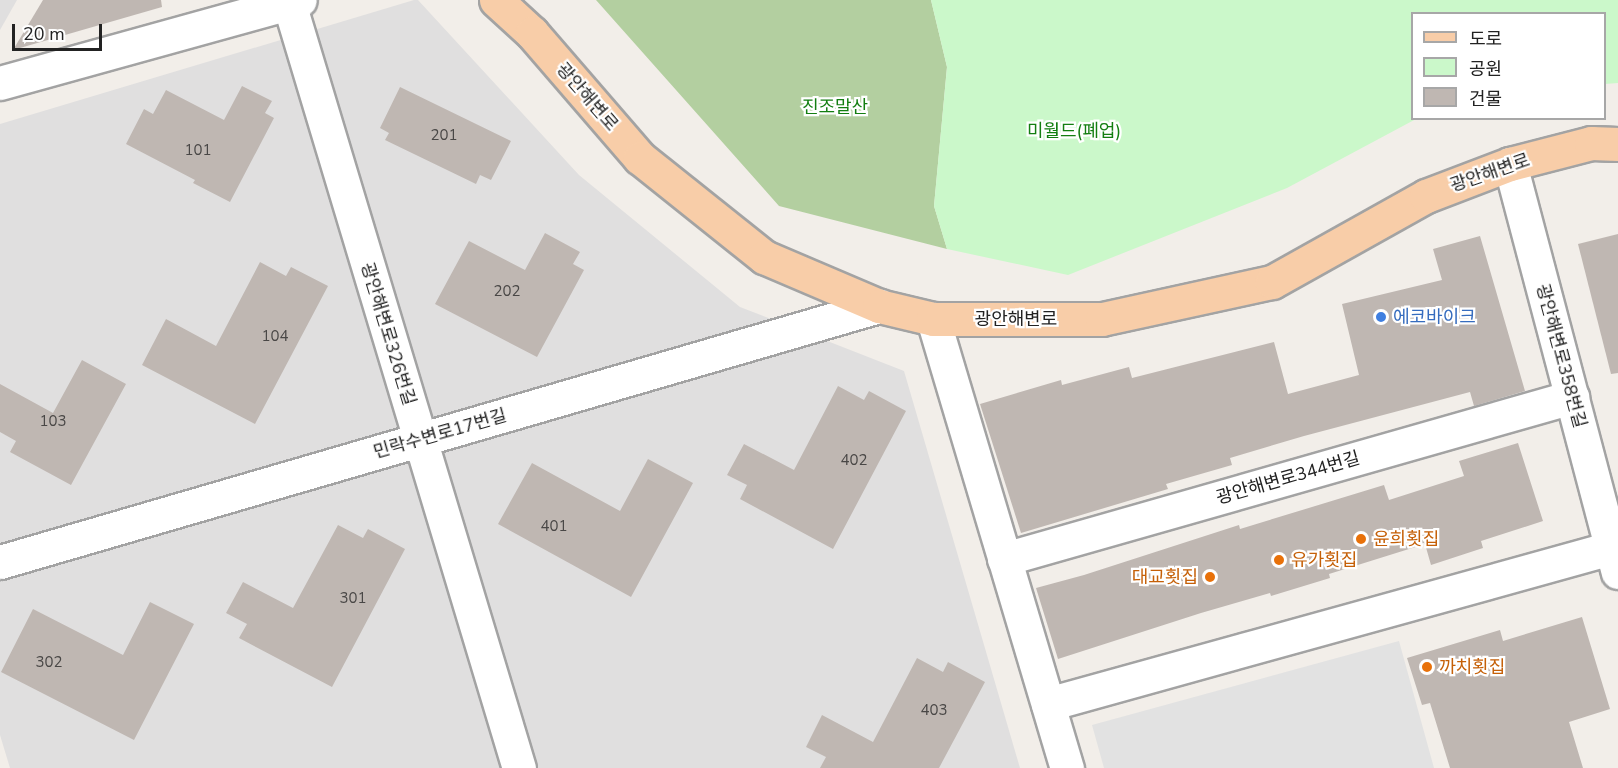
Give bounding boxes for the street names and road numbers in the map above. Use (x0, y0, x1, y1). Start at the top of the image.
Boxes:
street label: 광안해변로 (552, 59, 622, 135)
street label: 광안해변로 (1447, 149, 1533, 197)
street label: 광안해변로326번길 (356, 260, 420, 408)
street label: 광안해변로358번길 (1531, 282, 1591, 430)
street label: 광안해변로 (975, 308, 1057, 330)
street label: 민락수변로17번길 (371, 405, 509, 463)
street label: 광안해변로344번길 (1214, 447, 1362, 509)

